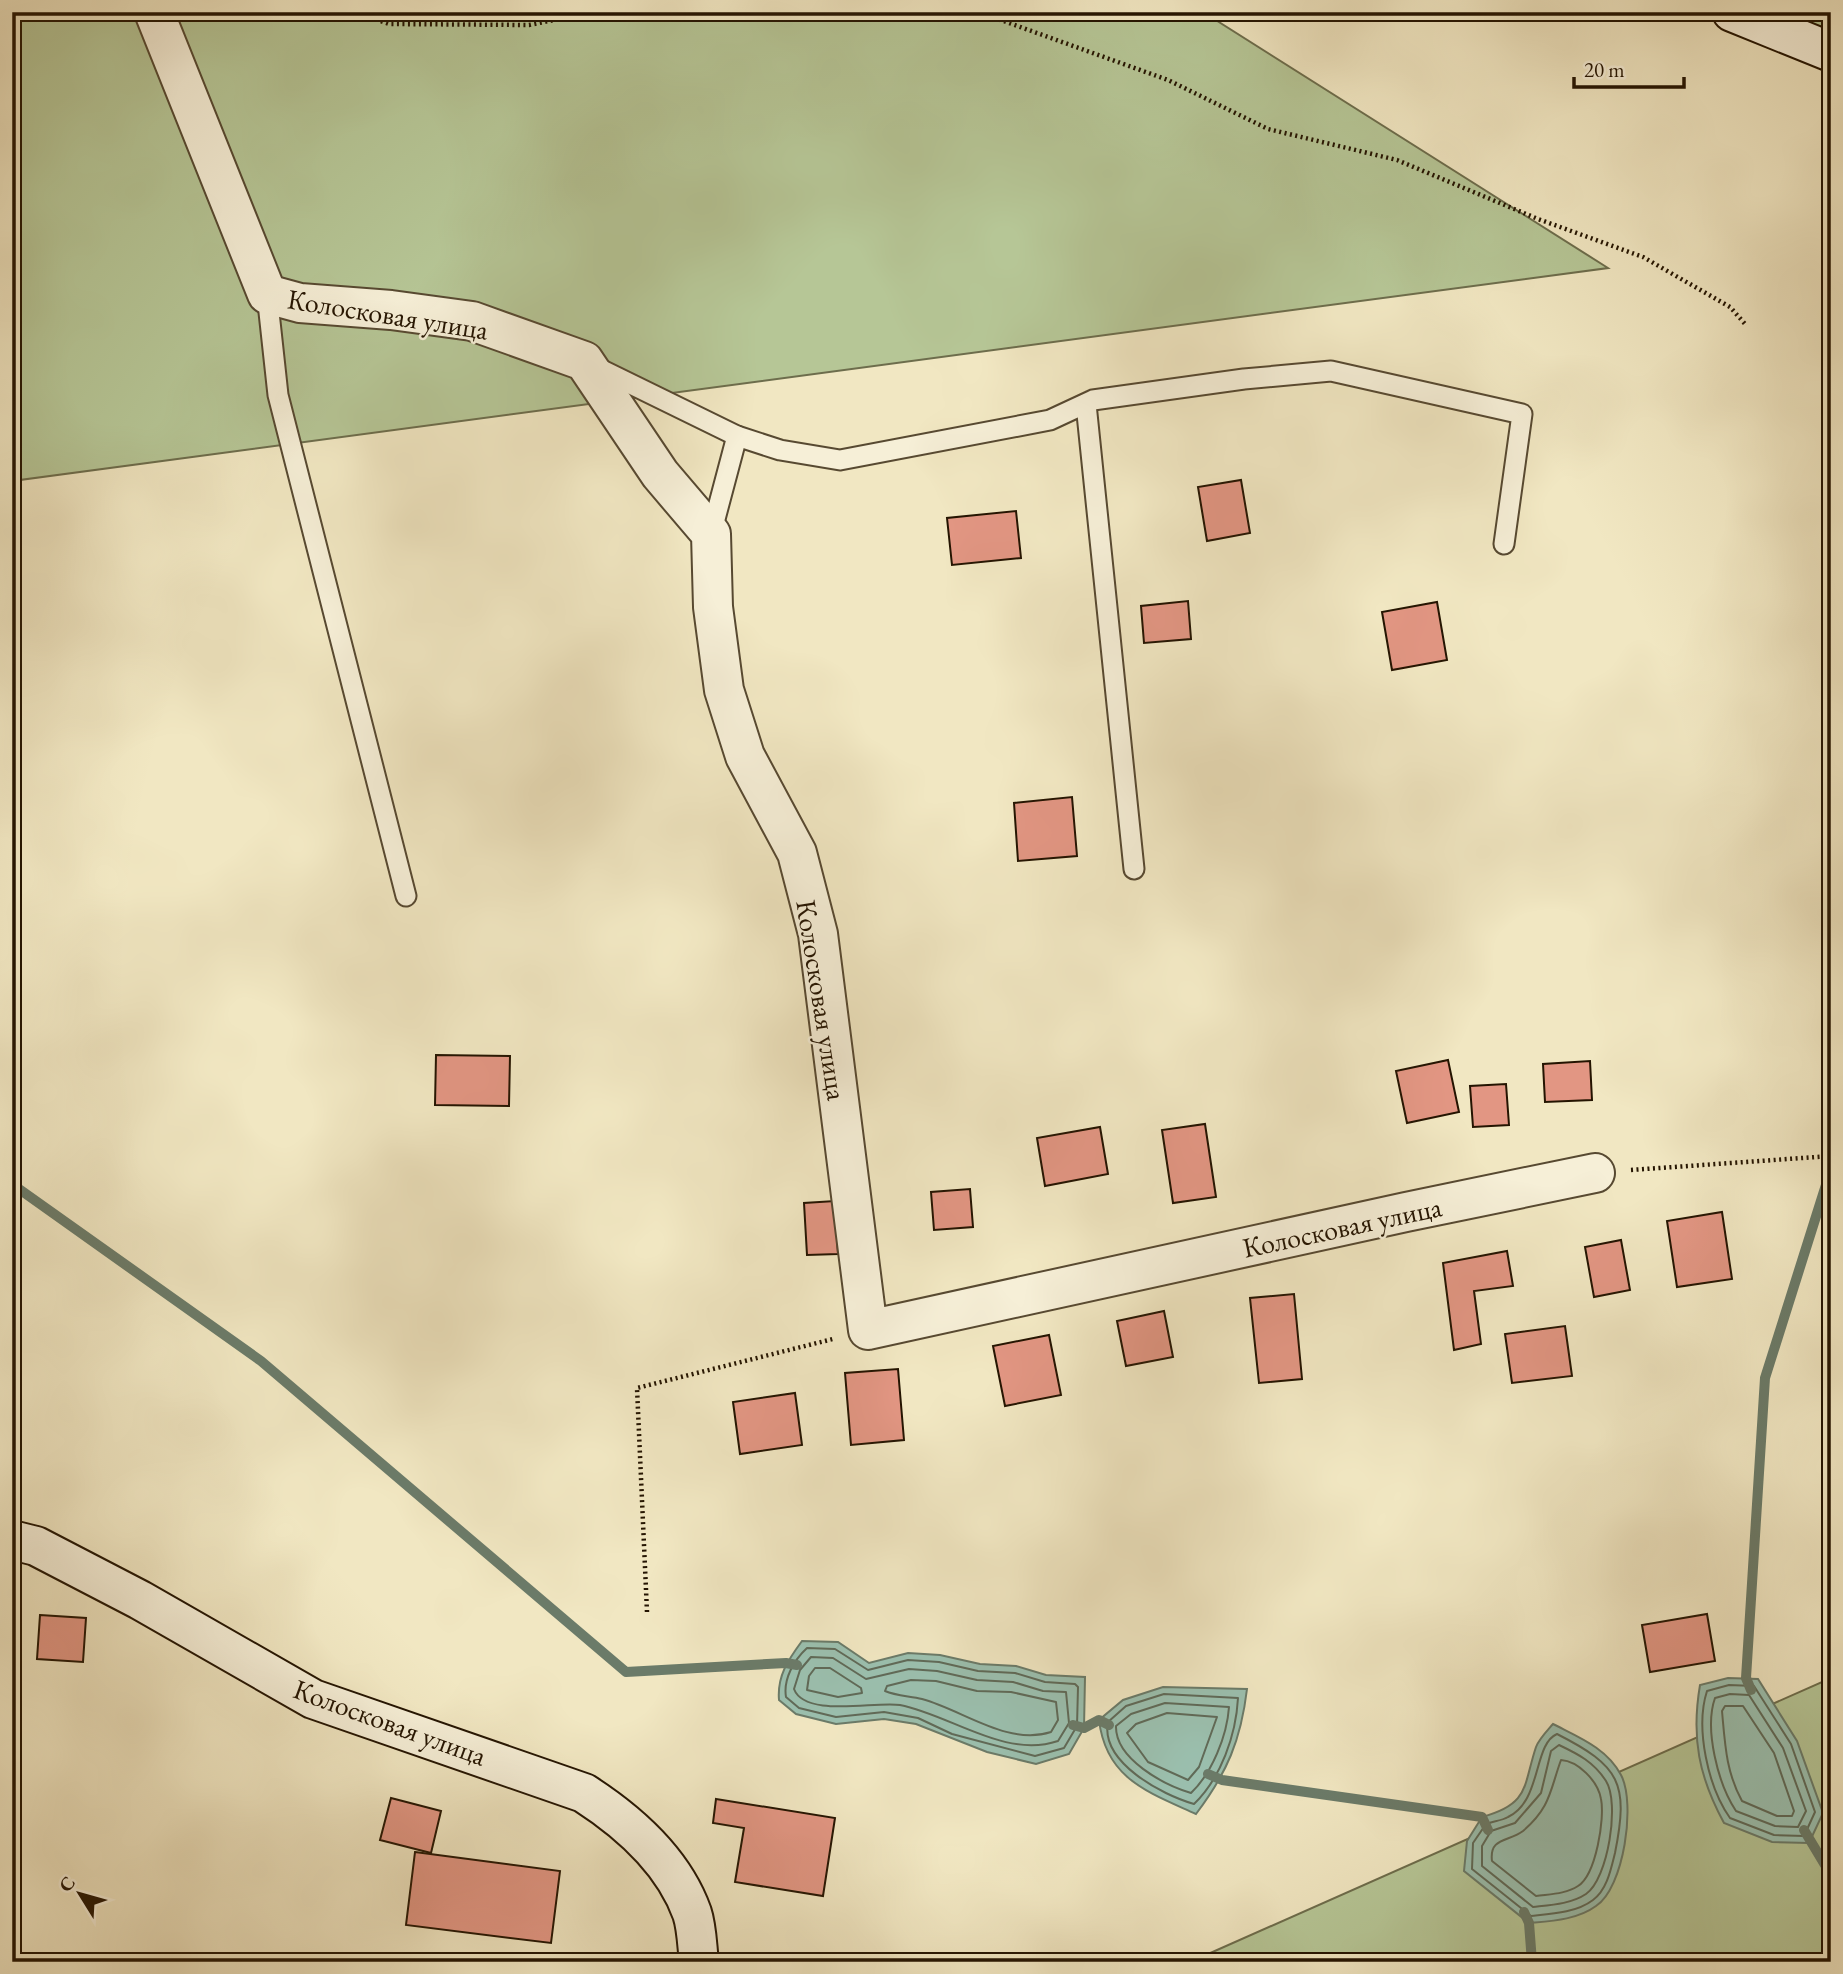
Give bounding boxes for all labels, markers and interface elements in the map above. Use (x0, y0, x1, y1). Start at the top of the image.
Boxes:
scale bar (1574, 46, 1684, 90)
text: 20 m (1584, 56, 1625, 83)
street label: Колосковая улица (285, 280, 492, 348)
street label: Колосковая улица (788, 897, 856, 1104)
street label: Колосковая улица (1239, 1188, 1446, 1266)
street label: Колосковая улица (289, 1670, 492, 1774)
north arrow (46, 1858, 116, 1928)
text: С (53, 1871, 81, 1897)

